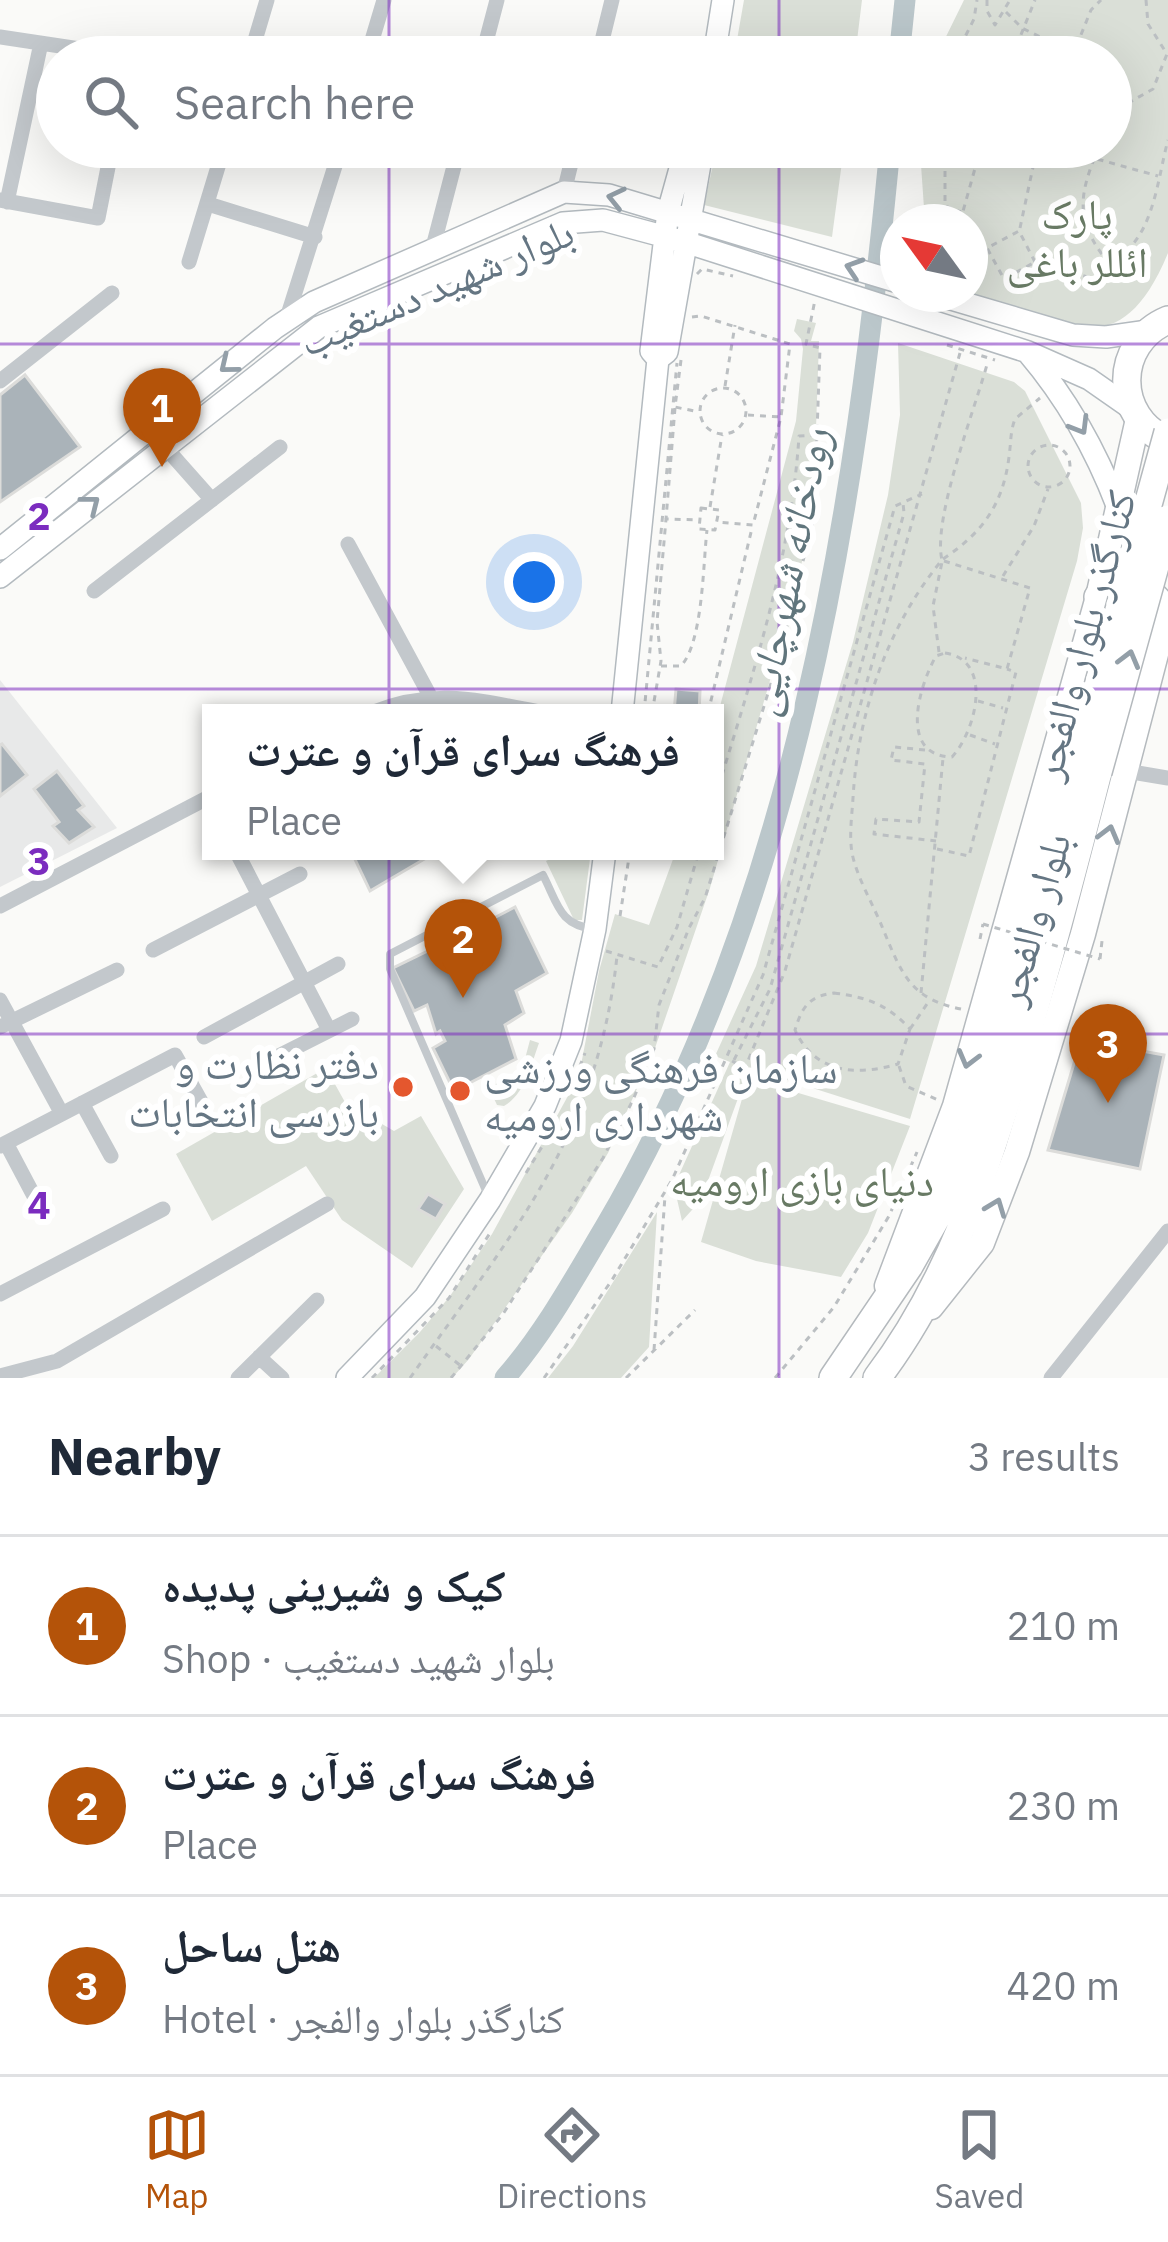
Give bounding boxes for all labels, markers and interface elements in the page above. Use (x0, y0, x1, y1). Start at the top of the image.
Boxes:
search box (36, 36, 1132, 168)
icon: search (78, 69, 144, 135)
text: Search here (174, 73, 415, 131)
park label: پارک ائللر باغی (1006, 186, 1148, 289)
one-way arrow (606, 187, 626, 212)
street label: بلوار شهید دستغیب (290, 203, 582, 369)
north arrow (880, 204, 988, 312)
one-way arrow (844, 257, 865, 282)
one-way arrow (220, 351, 242, 372)
pin: 1 (123, 368, 201, 467)
one-way arrow (1066, 413, 1088, 435)
water label: رودخانه شهرچایی (730, 422, 842, 720)
street label: کنارگذر بلوار والفجر (1018, 484, 1148, 787)
text: 2 (27, 490, 51, 541)
one-way arrow (78, 497, 100, 518)
your location (504, 552, 564, 612)
one-way arrow (1115, 649, 1140, 670)
popup (202, 704, 724, 860)
text: فرهنگ سرای قرآن و عترت (246, 720, 680, 778)
text: Place (246, 795, 342, 846)
one-way arrow (1095, 824, 1120, 845)
street label: بلوار والفجر (981, 826, 1083, 1013)
text: 3 (27, 835, 51, 886)
pin: 2 (424, 899, 502, 998)
pin: 3 (1069, 1004, 1147, 1103)
place label: دفتر نظارت و بازرسی انتخابات (128, 1036, 379, 1139)
place label: سازمان فرهنگی ورزشی شهرداری ارومیه (484, 1040, 838, 1143)
one-way arrow (957, 1049, 982, 1069)
marker: دفتر نظارت و بازرسی انتخابات (390, 1074, 416, 1100)
marker: سازمان فرهنگی ورزشی شهرداری ارومیه (447, 1078, 473, 1104)
park label: دنیای بازی ارومیه (670, 1153, 934, 1208)
text: 4 (27, 1179, 51, 1230)
one-way arrow (982, 1198, 1007, 1219)
text: Nearby (48, 1423, 221, 1489)
text: 3 results (968, 1431, 1120, 1482)
text: کیک و شیرینی پدیده (162, 1556, 506, 1614)
text: 1 (75, 1600, 99, 1651)
text: 210 m (1007, 1600, 1120, 1651)
text: Shop · بلوار شهید دستغیب (162, 1633, 555, 1684)
text: فرهنگ سرای قرآن و عترت (162, 1744, 596, 1802)
text: 2 (75, 1780, 99, 1831)
text: 230 m (1007, 1780, 1120, 1831)
text: Place (162, 1819, 258, 1870)
text: هتل ساحل (162, 1916, 341, 1974)
text: 3 (75, 1960, 99, 2011)
text: 420 m (1007, 1960, 1120, 2011)
text: Hotel · کنارگذر بلوار والفجر (162, 1993, 564, 2044)
tab: Map (144, 2102, 210, 2217)
tab: Directions (497, 2102, 647, 2217)
tab: Saved (935, 2102, 1024, 2217)

